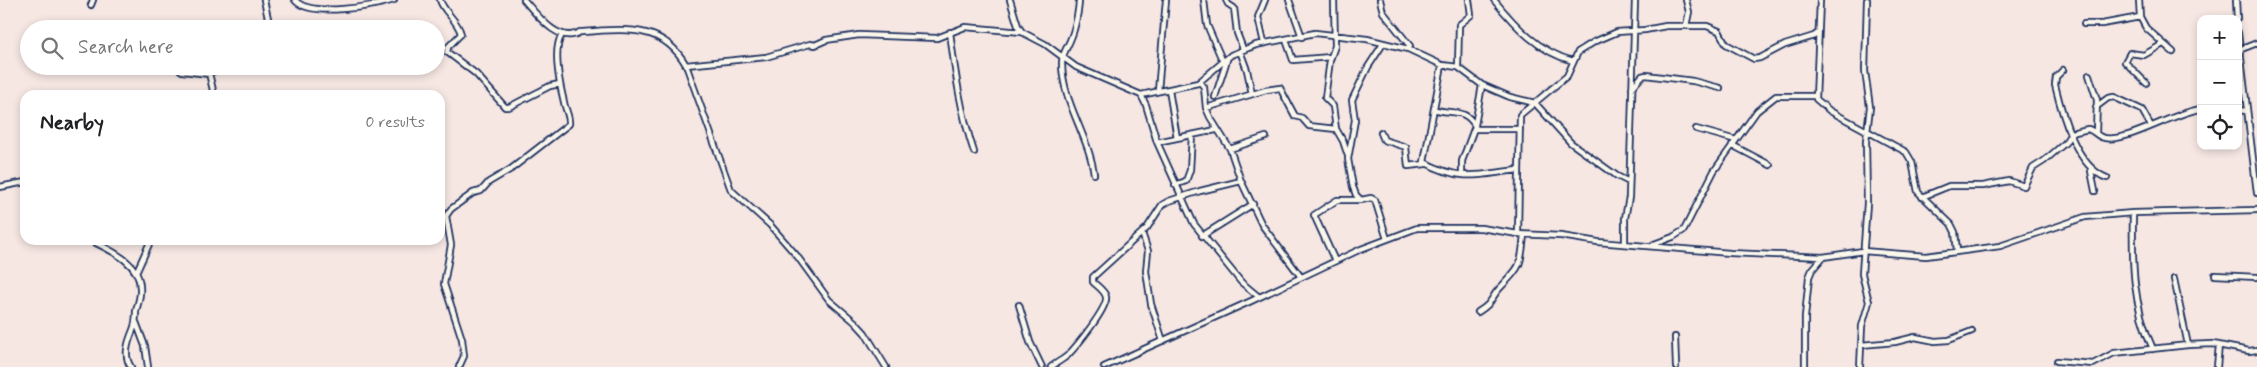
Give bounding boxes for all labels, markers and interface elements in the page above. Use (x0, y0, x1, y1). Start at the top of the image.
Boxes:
map controls (2197, 15, 2242, 150)
button: + (2197, 15, 2242, 60)
search box (20, 20, 445, 75)
icon: search (38, 34, 66, 62)
text: Search here (78, 35, 174, 60)
button: − (2197, 60, 2242, 105)
button: locate (2197, 105, 2242, 150)
text: Nearby (40, 109, 104, 137)
text: 0 results (365, 112, 425, 133)

